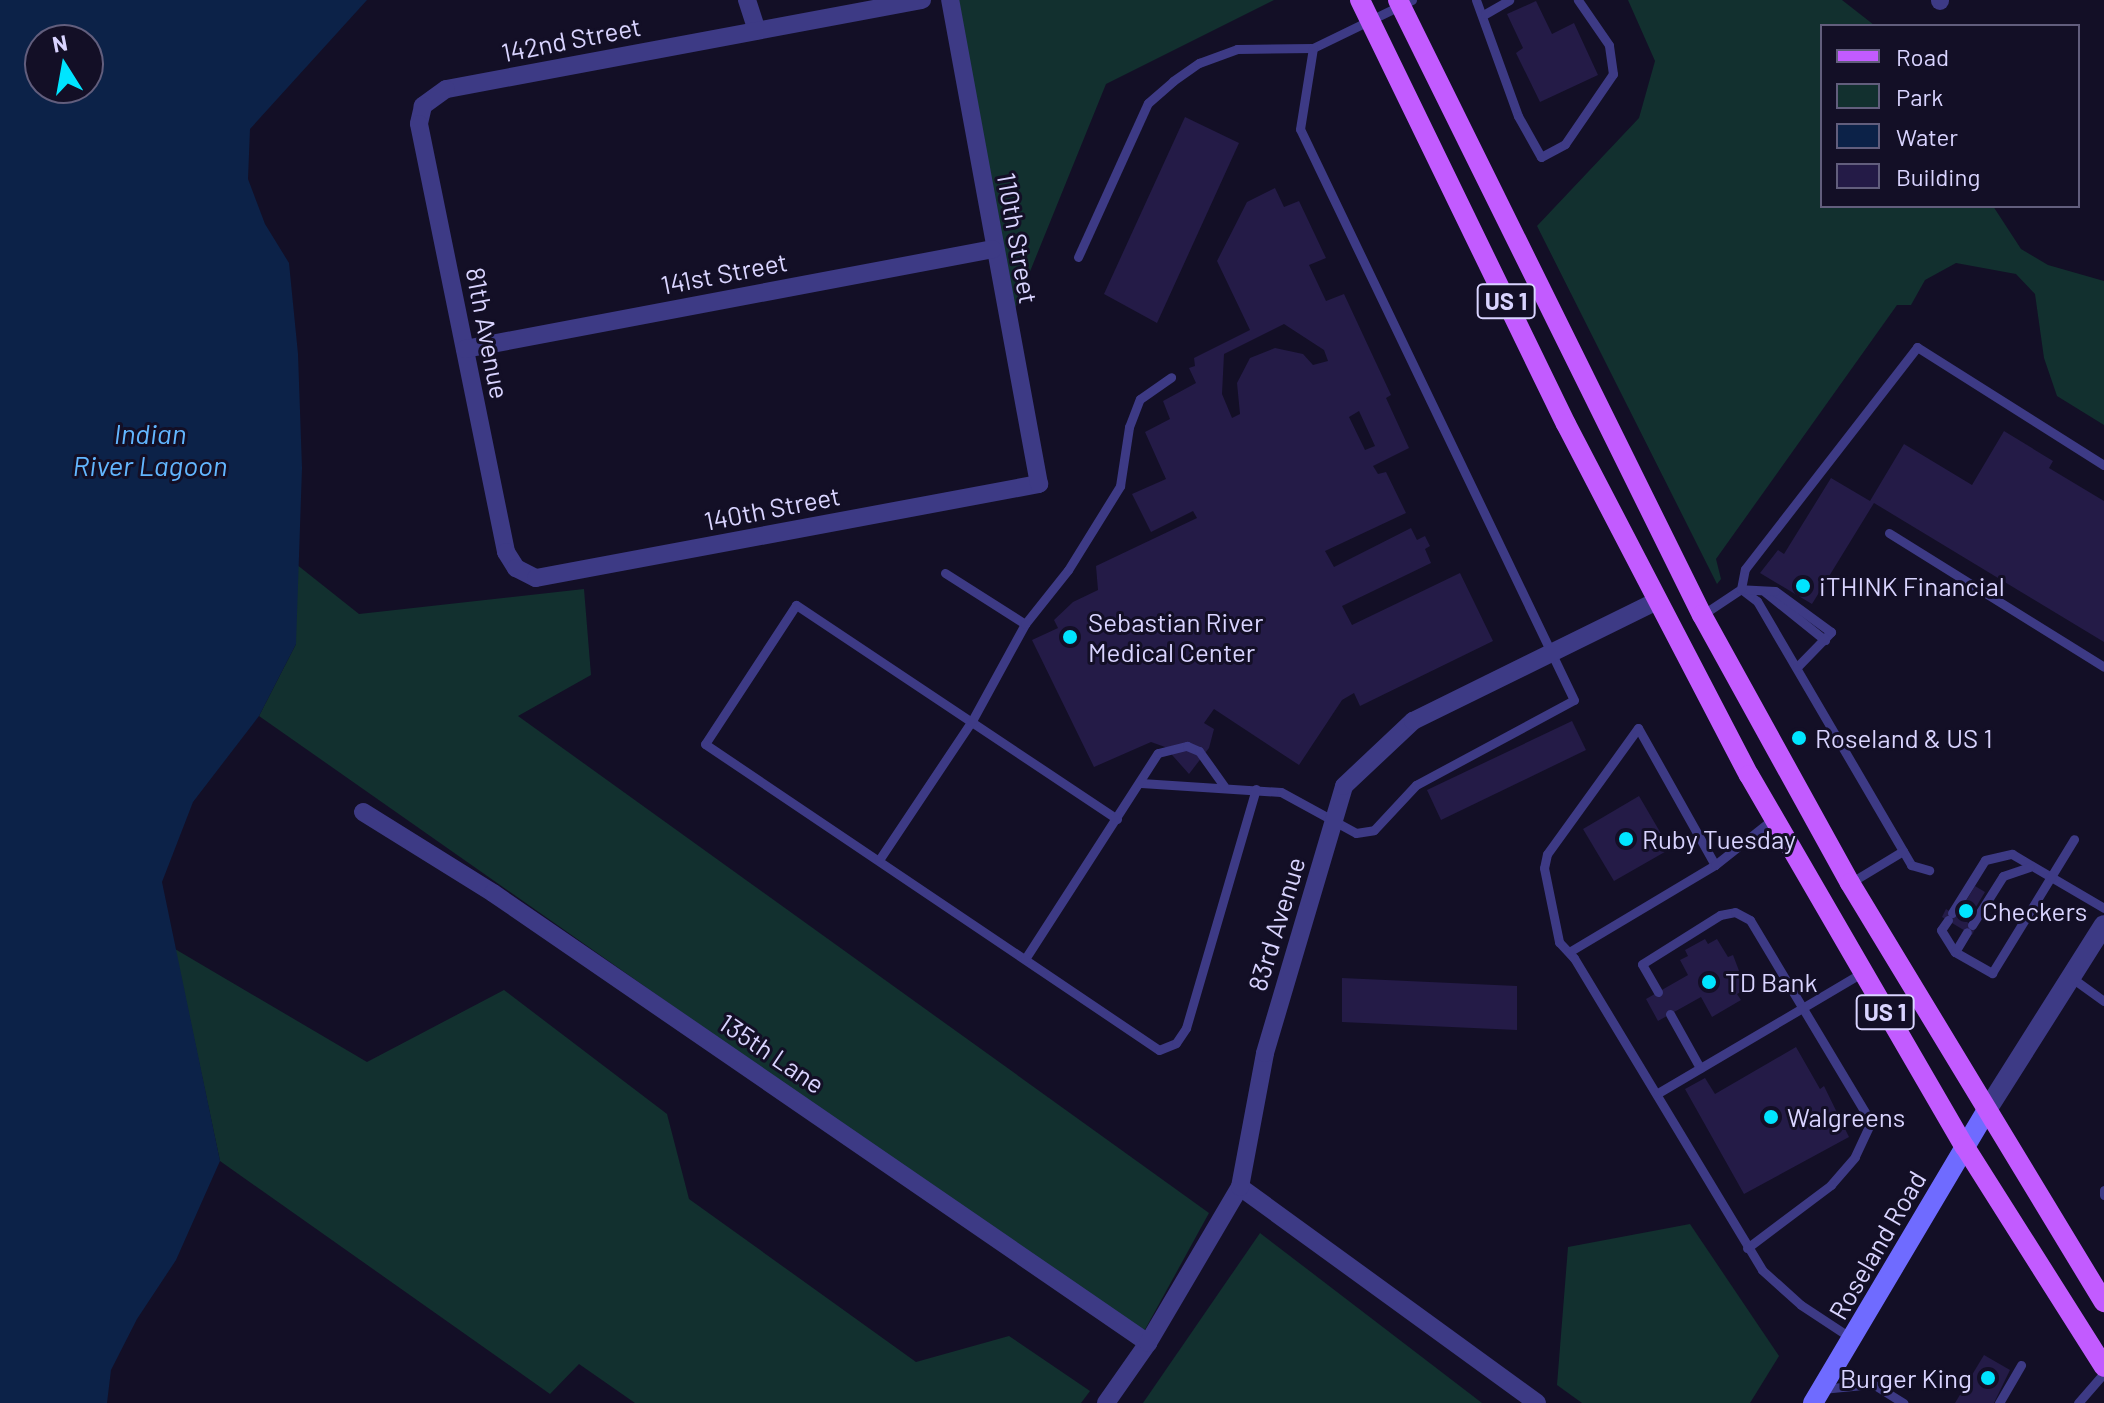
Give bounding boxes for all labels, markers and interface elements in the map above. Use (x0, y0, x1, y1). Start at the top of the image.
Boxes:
street label: 142nd Street (499, 10, 643, 68)
north arrow (24, 24, 104, 104)
legend (1820, 24, 2080, 208)
text: N (50, 28, 69, 57)
text: Road (1896, 42, 1949, 71)
text: Park (1896, 82, 1943, 111)
text: Water (1896, 122, 1958, 151)
text: Building (1896, 162, 1980, 191)
street label: 110th Street (991, 170, 1045, 306)
street label: 141st Street (658, 245, 790, 301)
street label: 81th Avenue (460, 265, 516, 401)
road number: US 1 (1476, 281, 1536, 321)
water label: Indian River Lagoon (73, 416, 227, 482)
street label: 140th Street (701, 480, 843, 536)
place label: iTHINK Financial (1819, 570, 2005, 602)
marker: iTHINK Financial (1794, 577, 1812, 595)
place label: Sebastian River Medical Center (1088, 606, 1263, 668)
marker: Sebastian River Medical Center (1059, 626, 1081, 648)
place label: Roseland & US 1 (1815, 722, 1993, 754)
marker: Roseland & US 1 (1790, 729, 1808, 747)
place label: Ruby Tuesday (1642, 823, 1796, 855)
marker: Ruby Tuesday (1617, 830, 1635, 848)
street label: 83rd Avenue (1241, 853, 1311, 995)
place label: Checkers (1982, 895, 2087, 927)
marker: Checkers (1957, 902, 1975, 920)
place label: TD Bank (1725, 966, 1818, 998)
marker: TD Bank (1700, 973, 1718, 991)
road number: US 1 (1855, 992, 1915, 1032)
street label: 135th Lane (713, 1006, 831, 1100)
place label: Walgreens (1787, 1101, 1905, 1133)
marker: Walgreens (1762, 1108, 1780, 1126)
street label: Roseland Road (1822, 1165, 1932, 1325)
place label: Burger King (1840, 1362, 1972, 1394)
marker: Burger King (1979, 1369, 1997, 1387)

